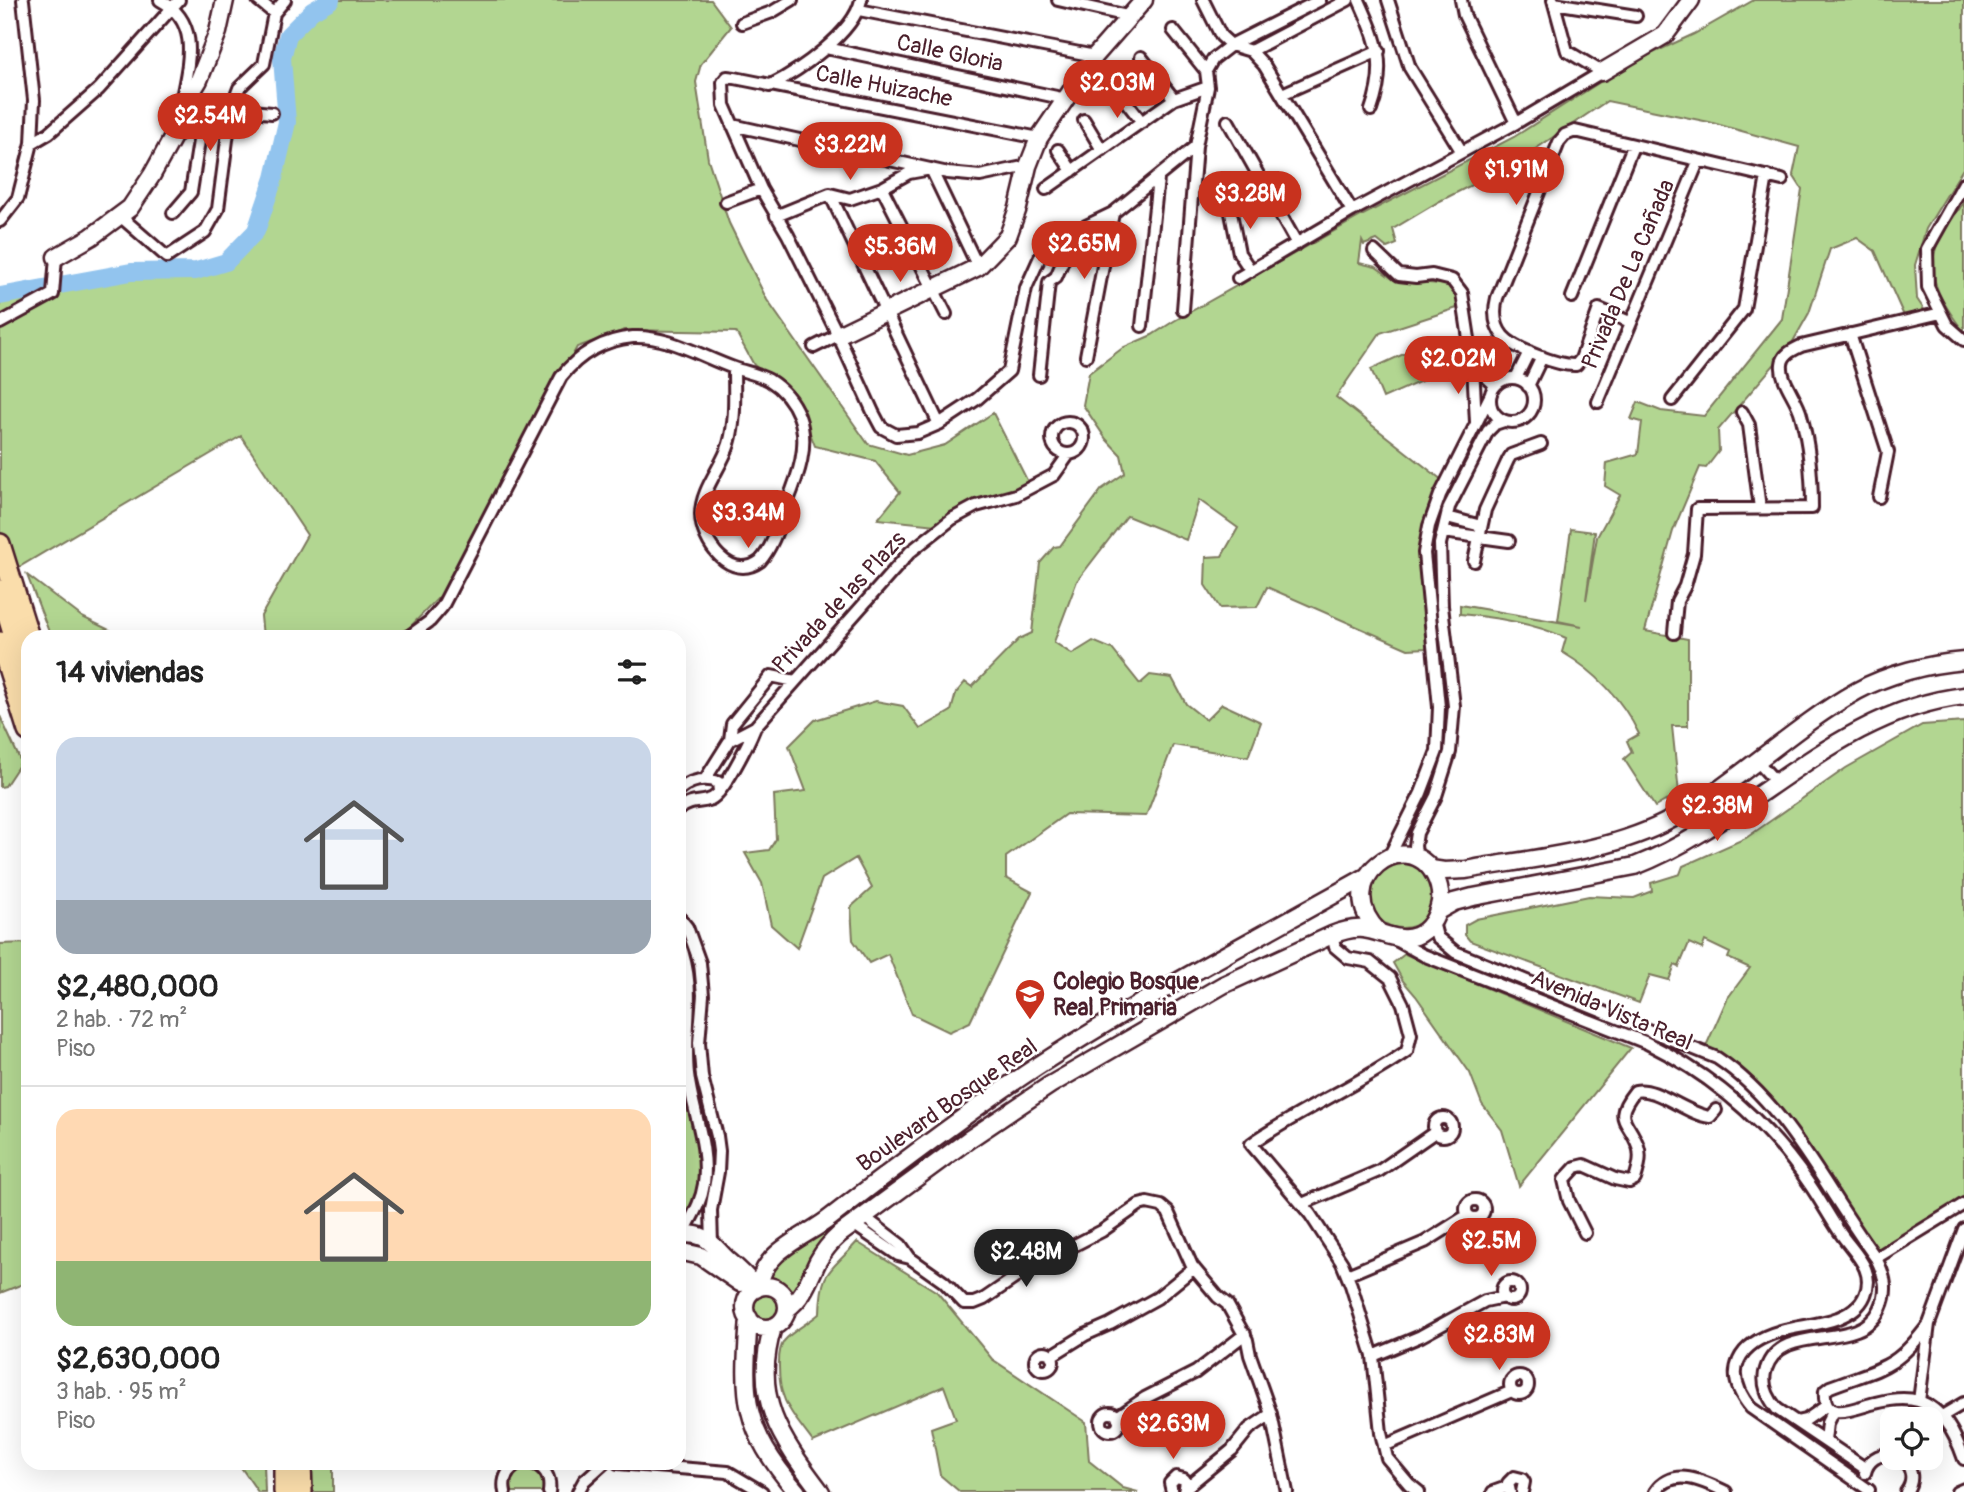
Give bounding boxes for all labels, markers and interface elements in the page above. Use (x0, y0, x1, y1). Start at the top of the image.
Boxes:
street label: Calle Gloria (894, 28, 1006, 78)
street label: Calle Huizache (813, 59, 956, 114)
pin: $2.03M (1060, 60, 1174, 120)
text: $2.03M (1079, 68, 1155, 97)
pin: $2.54M (153, 94, 267, 153)
text: $2.54M (174, 101, 246, 130)
pin: $3.22M (793, 122, 907, 182)
text: $3.22M (814, 130, 886, 159)
pin: $1.91M (1459, 148, 1573, 207)
text: $1.91M (1484, 155, 1548, 184)
pin: $3.28M (1193, 172, 1307, 231)
street label: Privada De La Cañada (1575, 175, 1681, 373)
text: $3.28M (1214, 179, 1286, 208)
pin: $2.65M (1027, 222, 1141, 281)
pin: $5.36M (843, 224, 957, 284)
text: $2.65M (1048, 229, 1120, 258)
text: $5.36M (864, 232, 936, 261)
pin: $2.02M (1401, 336, 1515, 396)
text: $2.02M (1420, 344, 1496, 373)
pin: $3.34M (691, 490, 805, 550)
text: $3.34M (711, 498, 785, 527)
street label: Privada de las Plazs (766, 525, 912, 679)
icon: filters (613, 653, 651, 691)
text: 14 viviendas (56, 654, 203, 691)
icon: home (291, 782, 417, 908)
pin: $2.38M (1660, 784, 1774, 843)
text: $2.38M (1681, 791, 1753, 820)
street label: Avenida Vista Real (1527, 963, 1697, 1057)
place label: Colegio Bosque Real Primaria (1053, 967, 1199, 1022)
text: $2,480,000 (56, 968, 219, 1005)
school or university icon: Colegio Bosque Real Primaria (1013, 977, 1047, 1021)
text: 2 hab. · 72 m² (56, 1005, 187, 1034)
street label: Boulevard Bosque Real (851, 1032, 1043, 1178)
text: Piso (56, 1034, 95, 1063)
icon: home (291, 1154, 417, 1280)
pin: $2.5M (1442, 1218, 1540, 1278)
text: $2.5M (1461, 1226, 1521, 1255)
pin: $2.48M (969, 1230, 1083, 1289)
text: $2.48M (990, 1237, 1062, 1266)
pin: $2.83M (1442, 1312, 1556, 1372)
text: $2.83M (1463, 1320, 1535, 1349)
text: $2,630,000 (56, 1340, 220, 1377)
text: 3 hab. · 95 m² (56, 1377, 187, 1406)
pin: $2.63M (1116, 1402, 1230, 1461)
text: Piso (56, 1406, 95, 1435)
map controls (1880, 1407, 1943, 1470)
button: locate (1880, 1407, 1943, 1470)
text: $2.63M (1136, 1409, 1210, 1438)

